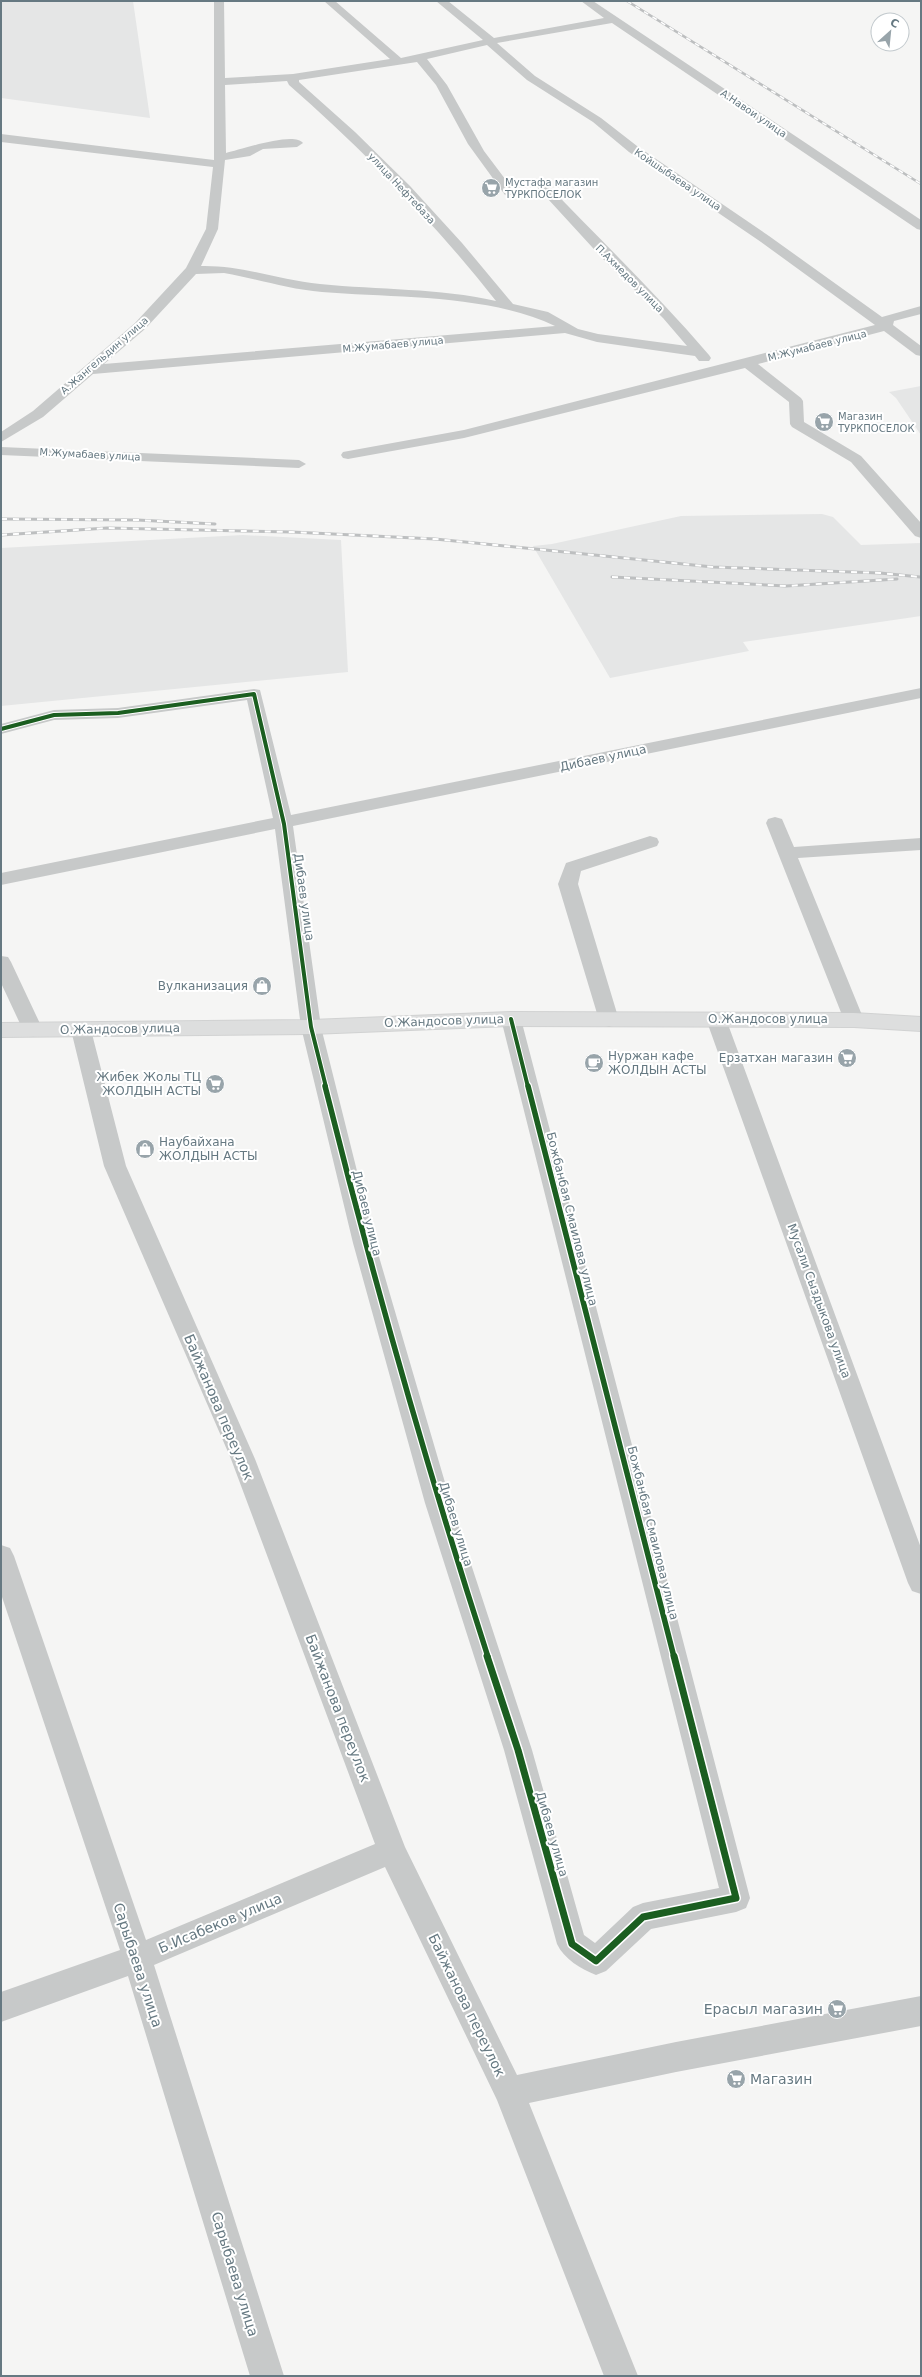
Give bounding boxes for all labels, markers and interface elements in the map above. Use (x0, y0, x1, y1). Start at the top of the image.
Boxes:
north arrow (870, 12, 910, 52)
text: С (888, 16, 901, 31)
street label: А.Навои улица (719, 87, 789, 140)
street label: Койшыбаева улица (632, 146, 723, 213)
street label: улица Нефтебаза (366, 151, 437, 226)
supermarket icon: Мустафа магазин ТУРКПОСЕЛОК (480, 177, 502, 199)
place label: Мустафа магазин ТУРКПОСЕЛОК (504, 177, 598, 200)
street label: П.Ахмедов улица (594, 242, 666, 314)
street label: А.Жангельдин улица (58, 314, 150, 396)
street label: М.Жумабаев улица (767, 328, 868, 363)
street label: М.Жумабаев улица (342, 335, 444, 354)
supermarket icon: Магазин ТУРКПОСЕЛОК (813, 411, 835, 433)
place label: Магазин ТУРКПОСЕЛОК (837, 411, 915, 434)
street label: М.Жумабаев улица (39, 446, 141, 463)
street label: Дибаев улица (558, 742, 648, 774)
street label: Дибаев улица (291, 852, 317, 942)
shop icon: Вулканизация (251, 975, 273, 997)
place label: Вулканизация (158, 979, 248, 993)
street label: О.Жандосов улица (384, 1012, 504, 1030)
street label: О.Жандосов улица (708, 1012, 828, 1026)
street label: О.Жандосов улица (60, 1021, 180, 1037)
supermarket icon: Ерзатхан магазин (836, 1047, 858, 1069)
place label: Нуржан кафе ЖОЛДЫН АСТЫ (608, 1049, 707, 1077)
place label: Ерзатхан магазин (719, 1051, 833, 1065)
cafe icon: Нуржан кафе ЖОЛДЫН АСТЫ (583, 1052, 605, 1074)
place label: Жибек Жолы ТЦ ЖОЛДЫН АСТЫ (97, 1070, 201, 1098)
supermarket icon: Жибек Жолы ТЦ ЖОЛДЫН АСТЫ (204, 1073, 226, 1095)
street label: Божбанбая Смаилова улица (544, 1131, 600, 1307)
place label: Наубайхана ЖОЛДЫН АСТЫ (159, 1135, 258, 1163)
shop icon: Наубайхана ЖОЛДЫН АСТЫ (134, 1138, 156, 1160)
street label: Дибаев улица (350, 1168, 384, 1258)
street label: Мусали Сыздыкова улица (784, 1222, 854, 1380)
street label: Байжанова переулок (181, 1332, 257, 1482)
street label: Божбанбая Смаилова улица (625, 1445, 681, 1621)
street label: Дибаев улица (436, 1480, 476, 1568)
street label: Байжанова переулок (302, 1632, 374, 1784)
street label: Дибаев улица (533, 1790, 571, 1878)
street label: Б.Исабеков улица (156, 1890, 284, 1956)
street label: Сарыбаева улица (110, 1901, 166, 2029)
street label: Байжанова переулок (425, 1931, 509, 2079)
supermarket icon: Ерасыл магазин (826, 1998, 848, 2020)
place label: Ерасыл магазин (704, 2001, 823, 2017)
supermarket icon: Магазин (725, 2068, 747, 2090)
place label: Магазин (750, 2071, 812, 2087)
street label: Сарыбаева улица (208, 2210, 262, 2338)

